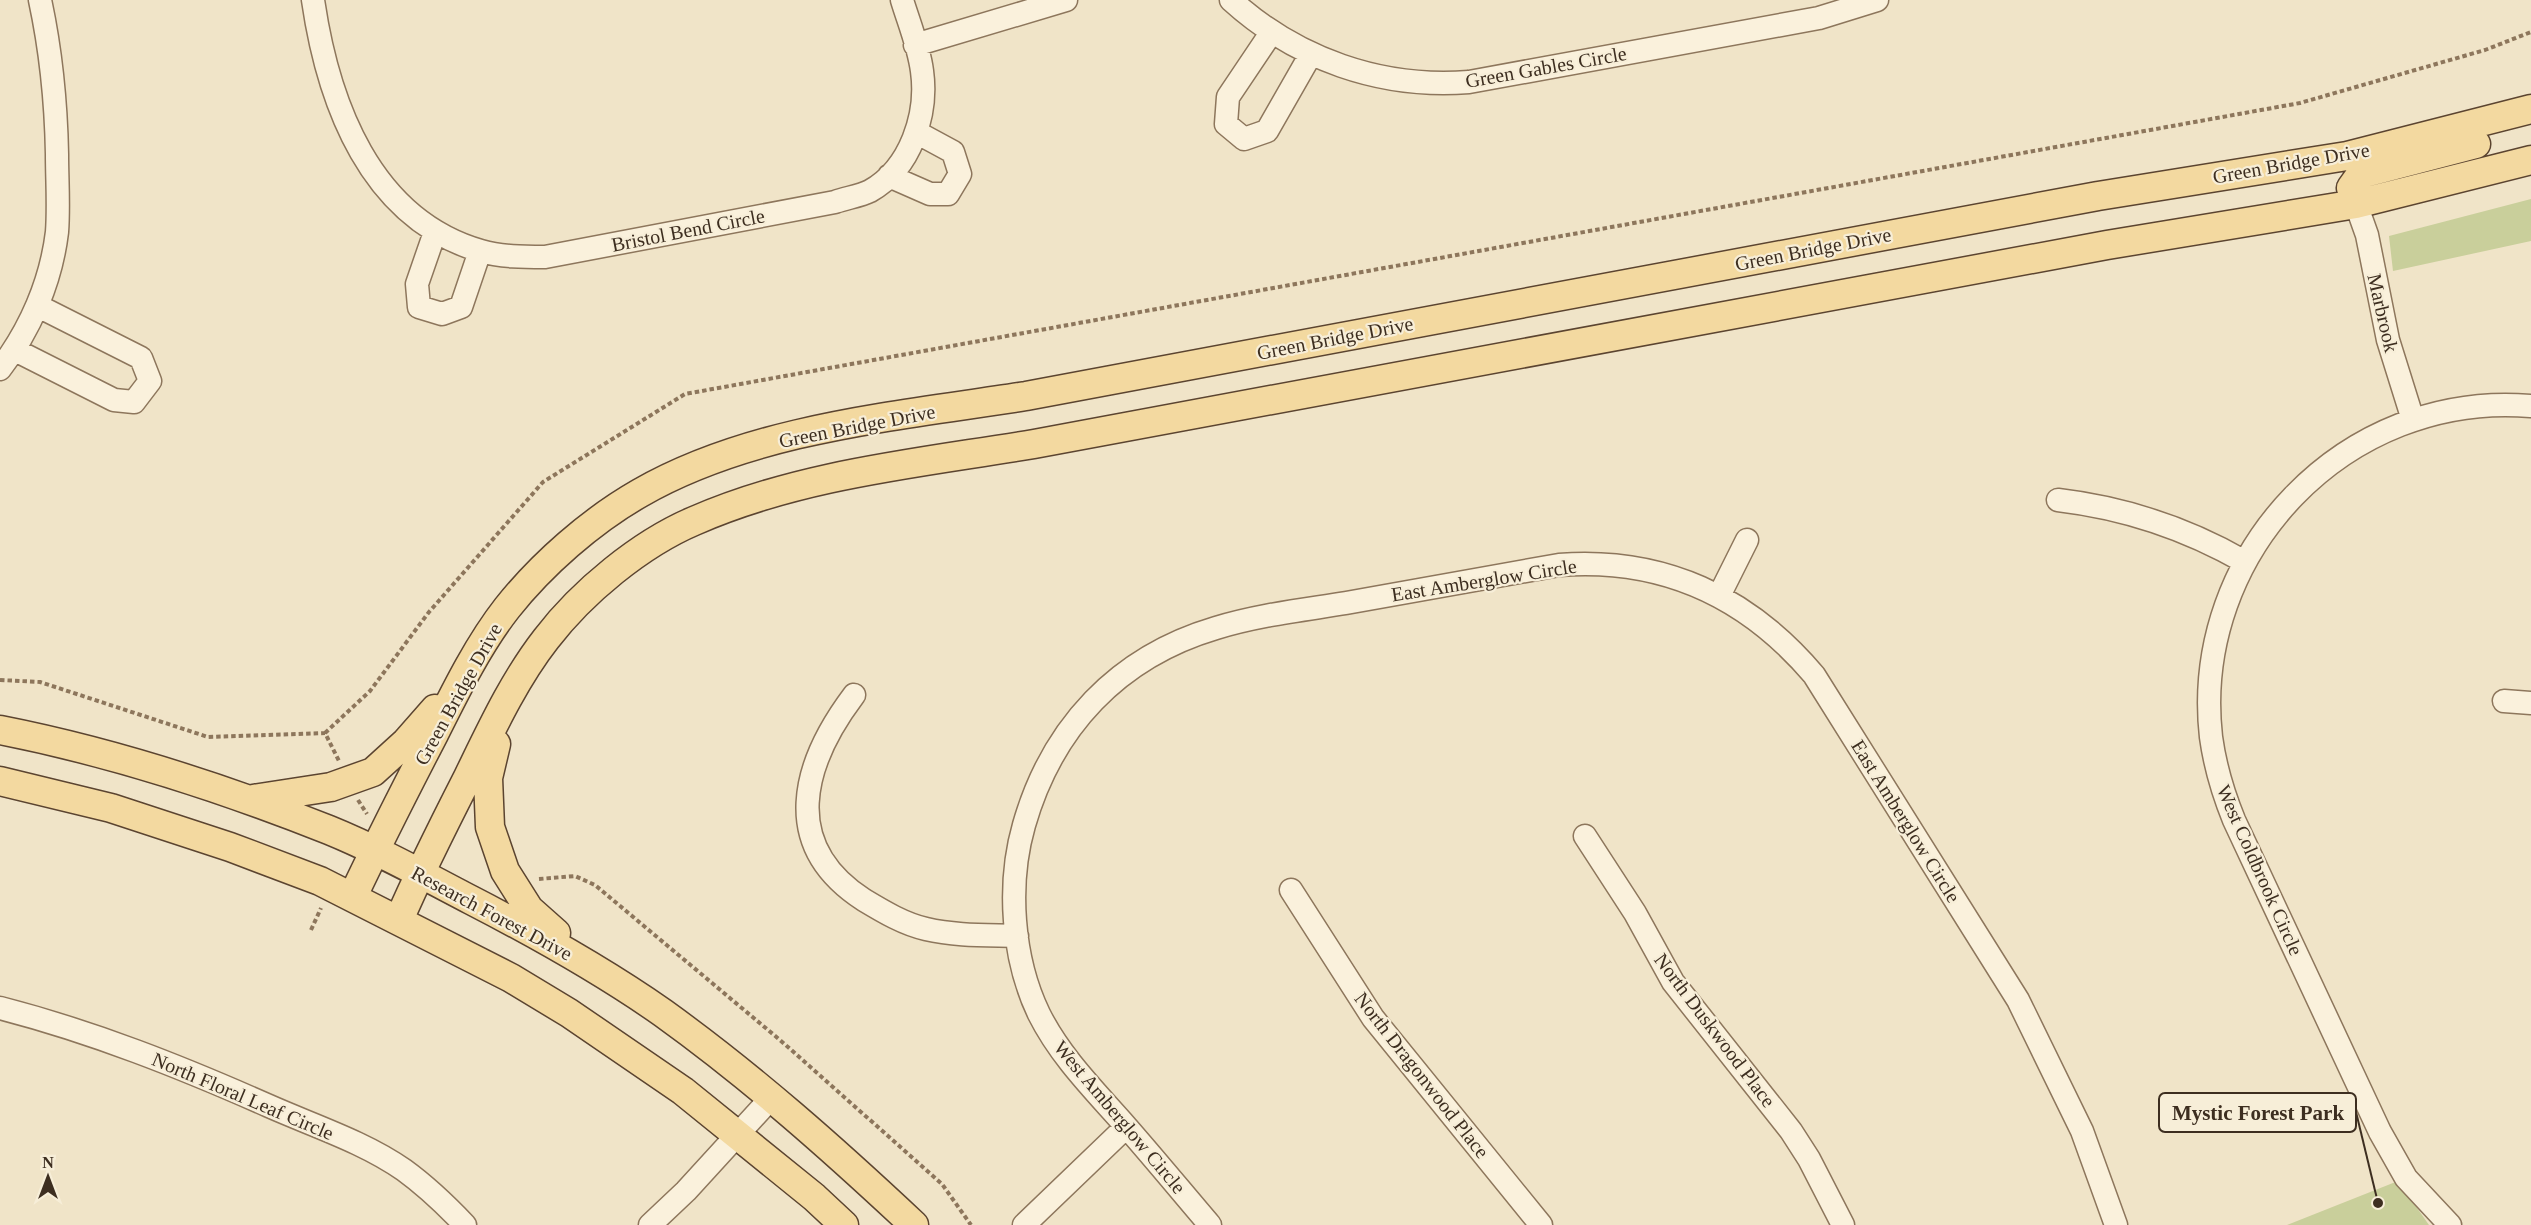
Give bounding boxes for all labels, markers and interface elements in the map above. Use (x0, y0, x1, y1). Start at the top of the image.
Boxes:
street label: Green Gables Circle (1464, 42, 1628, 92)
street label: Green Bridge Drive (2211, 138, 2371, 189)
street label: Bristol Bend Circle (610, 204, 767, 256)
street label: Green Bridge Drive (1733, 223, 1893, 276)
street label: Marbrook (2363, 272, 2403, 354)
street label: Green Bridge Drive (1255, 312, 1415, 365)
street label: Green Bridge Drive (777, 400, 937, 453)
street label: East Amberglow Circle (1390, 554, 1579, 607)
street label: Green Bridge Drive (410, 619, 507, 769)
street label: East Amberglow Circle (1846, 736, 1965, 907)
street label: West Coldbrook Circle (2213, 782, 2308, 959)
street label: Research Forest Drive (408, 861, 576, 965)
street label: North Duskwood Place (1650, 949, 1780, 1111)
street label: North Dragonwood Place (1350, 988, 1494, 1163)
street label: West Amberglow Circle (1049, 1036, 1190, 1199)
street label: North Floral Leaf Circle (149, 1048, 337, 1144)
callout: Mystic Forest Park (2159, 1093, 2356, 1132)
text: Mystic Forest Park (2172, 1101, 2344, 1125)
north arrow (18, 1147, 78, 1207)
text: N (42, 1154, 54, 1171)

